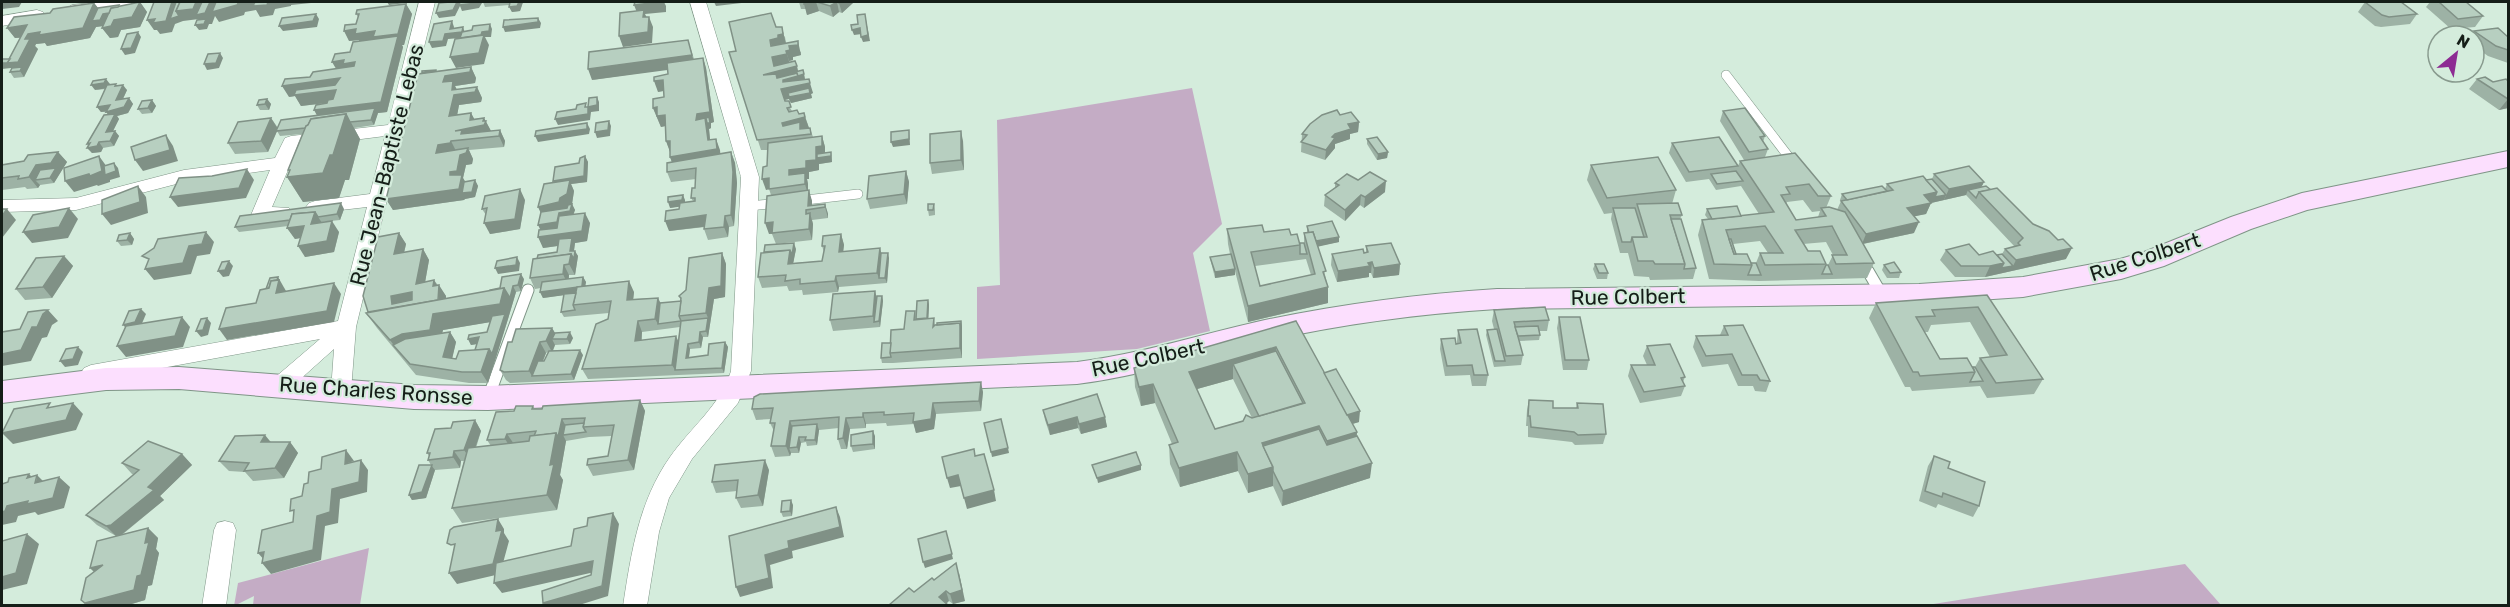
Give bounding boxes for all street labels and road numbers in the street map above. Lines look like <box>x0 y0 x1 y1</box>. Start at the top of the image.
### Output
street label: Rue Jean-Baptiste Lebas <box>344 42 429 288</box>
street label: Rue Colbert <box>2086 227 2203 286</box>
street label: Rue Colbert <box>1570 283 1686 310</box>
street label: Rue Colbert <box>1089 333 1207 382</box>
street label: Rue Charles Ronsse <box>278 371 474 410</box>

